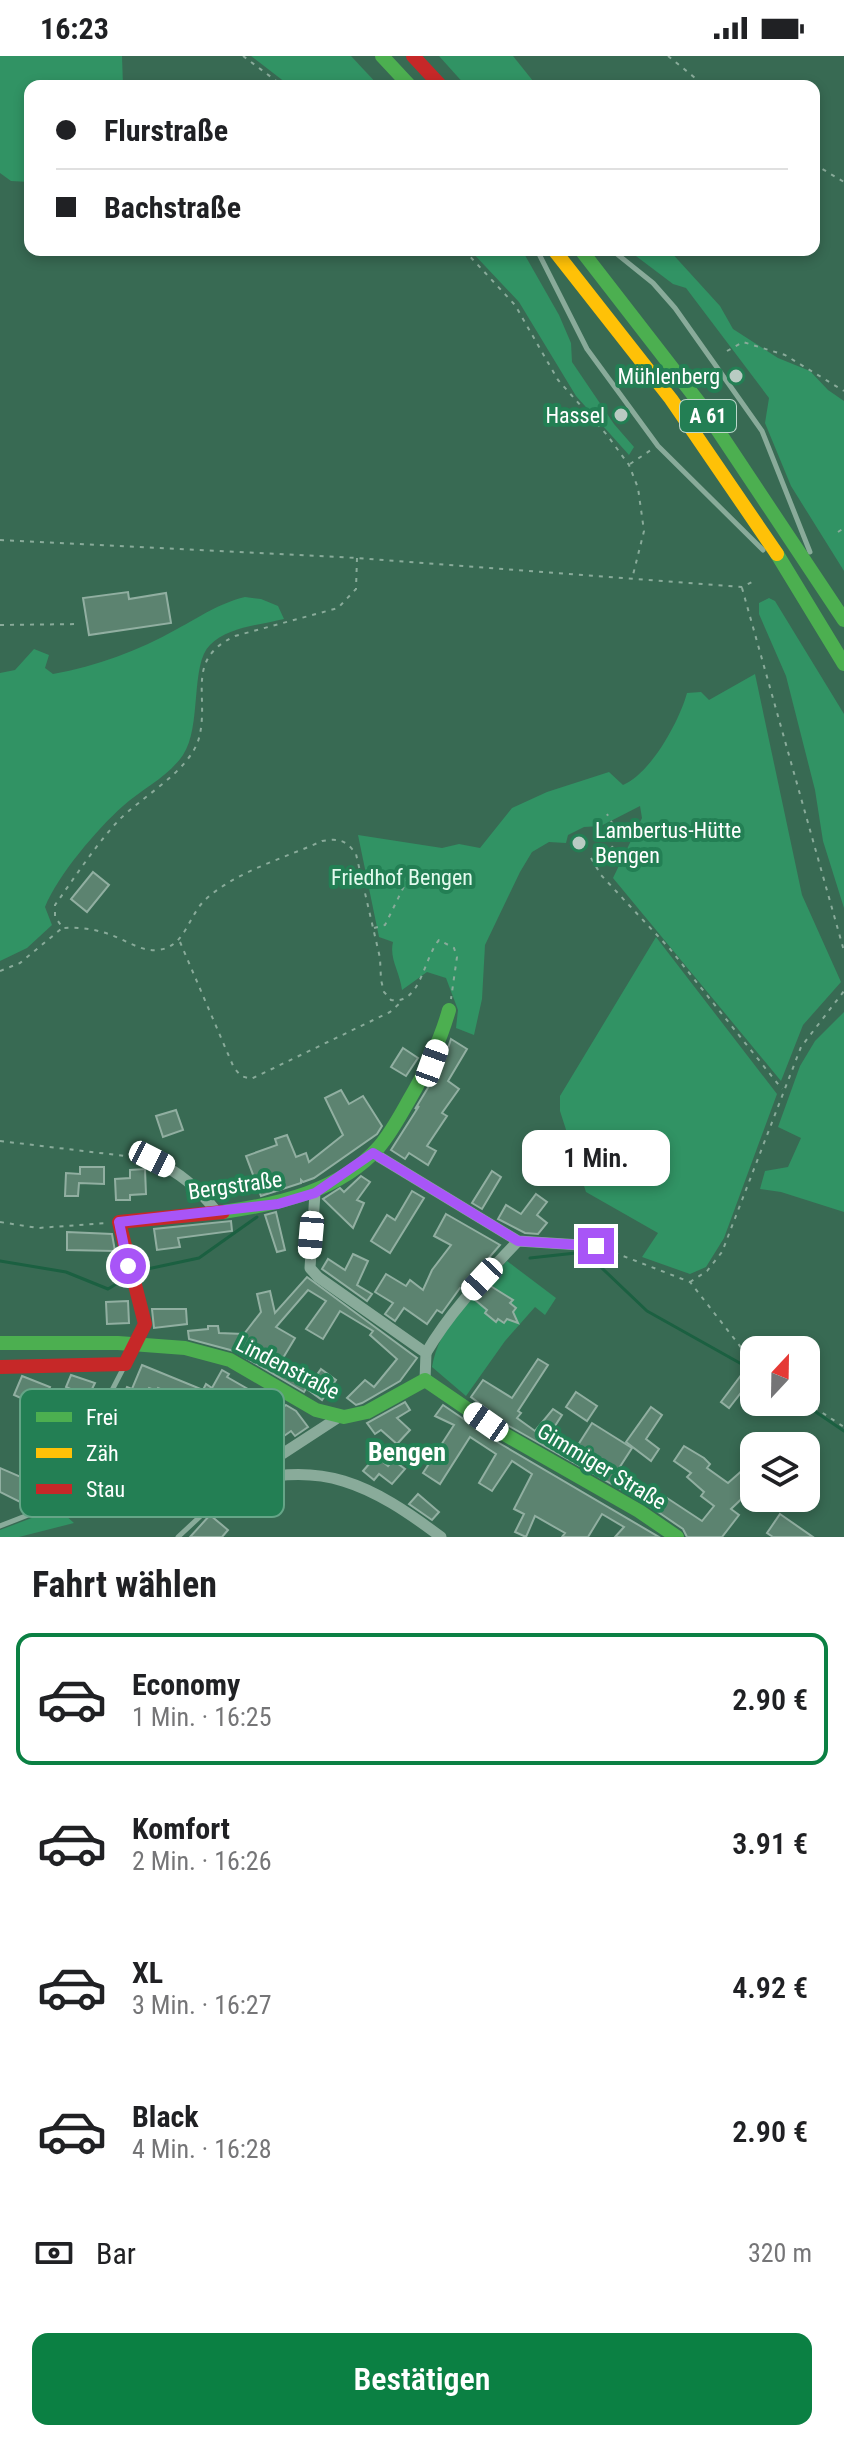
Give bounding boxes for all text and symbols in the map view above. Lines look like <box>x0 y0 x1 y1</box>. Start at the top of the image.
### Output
text: 16:23 <box>40 11 109 46</box>
text: Flurstraße <box>104 113 228 148</box>
text: Bachstraße <box>104 190 241 225</box>
place label: Mühlenberg <box>618 364 720 389</box>
marker: Mühlenberg <box>727 367 745 385</box>
road number: A 61 <box>680 400 736 432</box>
place label: Hassel <box>545 403 605 428</box>
marker: Hassel <box>612 406 630 424</box>
place label: Lambertus-Hütte Bengen <box>595 818 741 868</box>
marker: Lambertus-Hütte Bengen <box>570 834 588 852</box>
park label: Friedhof Bengen <box>331 865 473 890</box>
car <box>413 1036 451 1090</box>
callout: 1 Min. <box>522 1130 670 1186</box>
car <box>125 1137 179 1181</box>
text: 1 Min. <box>563 1143 629 1173</box>
street label: Bergstraße <box>186 1167 284 1204</box>
car <box>297 1210 325 1260</box>
route end <box>578 1228 614 1264</box>
route start <box>110 1248 146 1284</box>
car <box>457 1253 507 1305</box>
street label: Lindenstraße <box>232 1331 344 1404</box>
north arrow <box>740 1336 820 1416</box>
map controls <box>740 1336 820 1512</box>
legend <box>20 1389 284 1517</box>
car <box>459 1398 513 1446</box>
text: Frei <box>86 1405 118 1430</box>
street label: Gimmiger Straße <box>533 1418 671 1515</box>
button: layers <box>740 1432 820 1512</box>
district label: Bengen <box>368 1437 446 1467</box>
text: Zäh <box>86 1441 119 1466</box>
text: Stau <box>86 1477 125 1502</box>
text: Fahrt wählen <box>32 1564 217 1606</box>
icon: car <box>36 1663 108 1735</box>
text: Economy <box>132 1667 240 1702</box>
text: 2.90 € <box>732 1682 808 1717</box>
text: 1 Min. · 16:25 <box>132 1702 272 1732</box>
icon: car <box>36 1807 108 1879</box>
text: Komfort <box>132 1811 230 1846</box>
text: 3.91 € <box>732 1826 808 1861</box>
text: 2 Min. · 16:26 <box>132 1846 272 1876</box>
icon: car <box>36 1951 108 2023</box>
text: XL <box>132 1955 163 1990</box>
text: 4.92 € <box>732 1970 808 2005</box>
text: 3 Min. · 16:27 <box>132 1990 272 2020</box>
icon: car <box>36 2095 108 2167</box>
text: Black <box>132 2099 199 2134</box>
text: 2.90 € <box>732 2114 808 2149</box>
text: 4 Min. · 16:28 <box>132 2134 272 2164</box>
icon: cash <box>32 2231 76 2275</box>
text: Bar <box>96 2236 136 2271</box>
text: 320 m <box>748 2238 812 2268</box>
button: Bestätigen <box>32 2333 812 2425</box>

